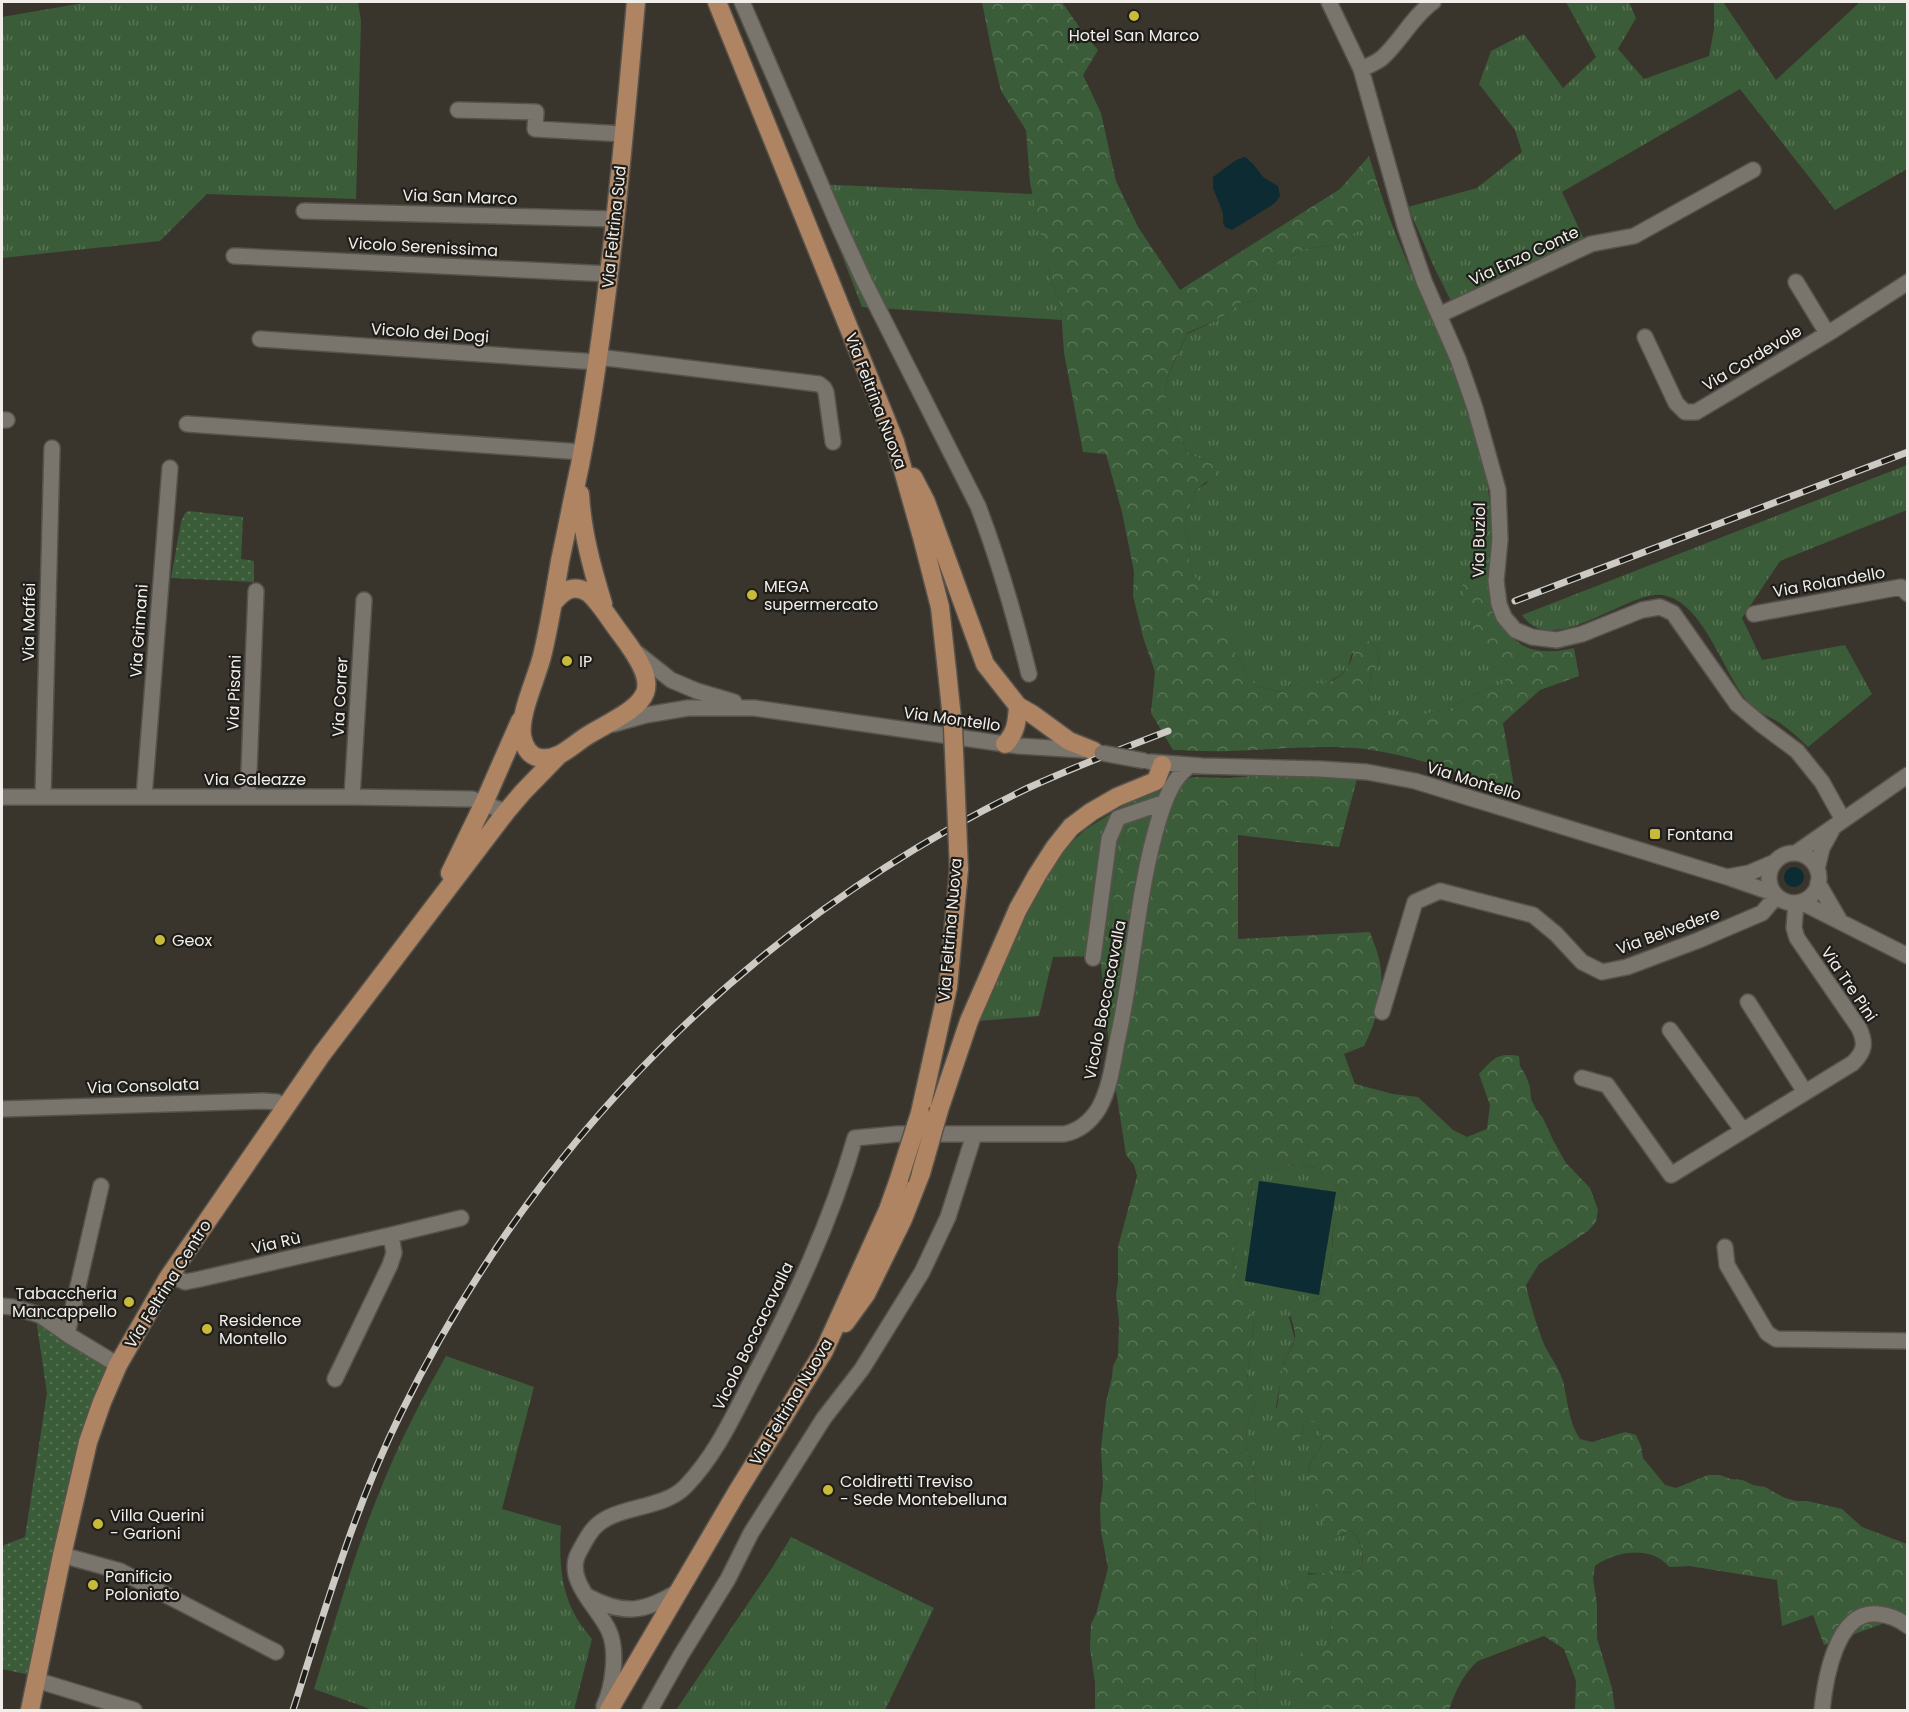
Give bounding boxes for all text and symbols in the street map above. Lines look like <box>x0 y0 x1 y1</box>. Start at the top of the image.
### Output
marker: Hotel San Marco <box>1127 9 1141 23</box>
place label: Hotel San Marco <box>1069 24 1199 47</box>
street label: Via Feltrina Sud <box>596 165 632 289</box>
street label: Via San Marco <box>402 183 518 211</box>
street label: Via Enzo Conte <box>1465 220 1583 291</box>
street label: Vicolo Serenissima <box>347 232 499 262</box>
street label: Vicolo dei Dogi <box>370 317 490 349</box>
street label: Via Cordevole <box>1698 319 1806 397</box>
street label: Via Feltrina Nuova <box>839 330 913 472</box>
street label: Via Buziol <box>1467 502 1491 578</box>
street label: Via Rolandello <box>1771 561 1887 603</box>
place label: MEGA supermercato <box>764 575 878 616</box>
street label: Via Maffei <box>17 582 41 662</box>
street label: Via Grimani <box>124 583 154 679</box>
marker: MEGA supermercato <box>745 588 759 602</box>
place label: IP <box>579 650 592 673</box>
street label: Via Pisani <box>221 654 247 732</box>
marker: IP <box>560 654 574 668</box>
street label: Via Correr <box>326 656 354 738</box>
street label: Via Montello <box>902 701 1002 737</box>
street label: Via Montello <box>1424 756 1524 806</box>
street label: Via Galeazze <box>204 768 306 791</box>
place label: Fontana <box>1667 823 1733 846</box>
marker: Fontana <box>1648 827 1662 841</box>
street label: Via Feltrina Nuova <box>932 857 968 1003</box>
street label: Via Belvedere <box>1613 902 1723 960</box>
street label: Vicolo Boccacavalla <box>1078 918 1132 1082</box>
place label: Geox <box>172 929 213 952</box>
marker: Geox <box>153 933 167 947</box>
street label: Via Tre Pini <box>1815 942 1883 1026</box>
street label: Via Consolata <box>86 1073 200 1099</box>
street label: Via Feltrina Centro <box>119 1215 217 1353</box>
street label: Via Rù <box>249 1226 303 1260</box>
street label: Vicolo Boccacavalla <box>707 1258 799 1414</box>
place label: Tabaccheria Mancappello <box>12 1282 117 1323</box>
marker: Tabaccheria Mancappello <box>122 1295 136 1309</box>
place label: Residence Montello <box>219 1309 302 1350</box>
marker: Residence Montello <box>200 1322 214 1336</box>
street label: Via Feltrina Nuova <box>744 1334 838 1470</box>
place label: Coldiretti Treviso - Sede Montebelluna <box>840 1470 1007 1511</box>
marker: Coldiretti Treviso - Sede Montebelluna <box>821 1483 835 1497</box>
place label: Villa Querini - Garioni <box>110 1504 205 1545</box>
marker: Villa Querini - Garioni <box>91 1517 105 1531</box>
place label: Panificio Poloniato <box>105 1565 180 1606</box>
marker: Panificio Poloniato <box>86 1578 100 1592</box>

